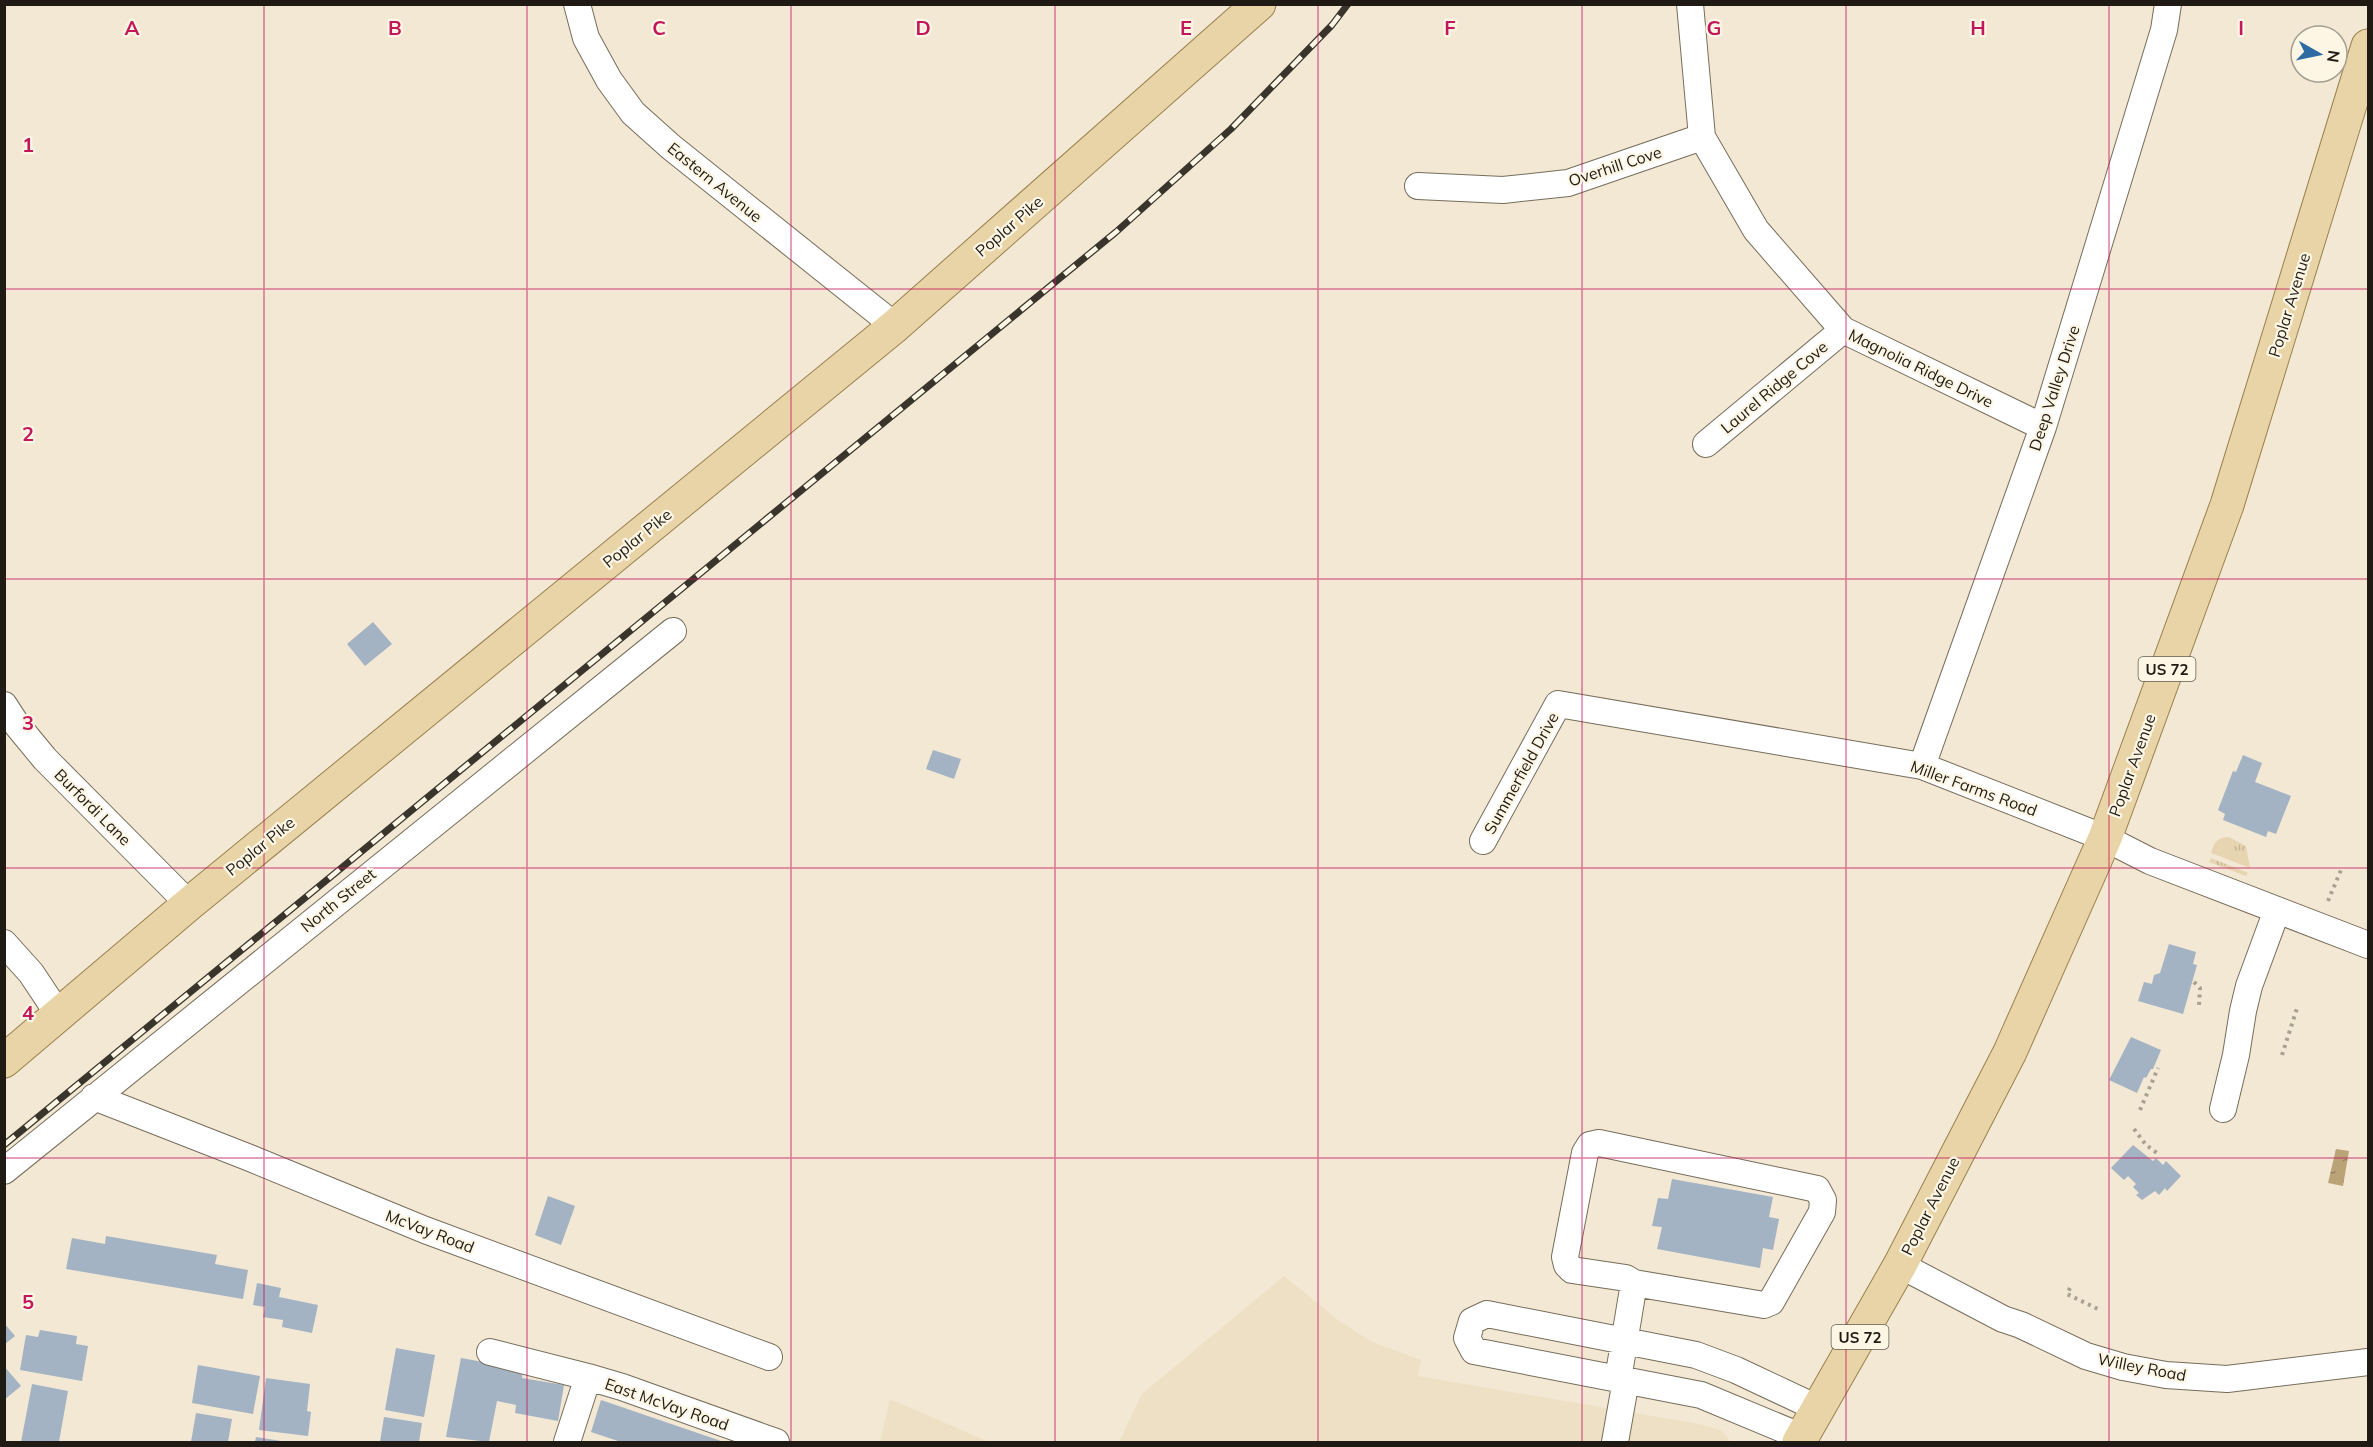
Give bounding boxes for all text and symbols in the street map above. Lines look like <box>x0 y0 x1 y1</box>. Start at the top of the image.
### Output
text: A <box>125 15 140 40</box>
text: B <box>388 15 402 40</box>
text: C <box>652 15 666 40</box>
text: D <box>915 15 931 40</box>
text: E <box>1180 15 1192 40</box>
text: F <box>1444 15 1456 40</box>
text: G <box>1707 15 1721 40</box>
text: H <box>1970 15 1986 40</box>
text: I <box>2238 15 2244 40</box>
north arrow <box>2289 24 2349 84</box>
text: N <box>2323 49 2345 64</box>
text: 1 <box>22 132 34 157</box>
street label: Eastern Avenue <box>664 138 766 226</box>
street label: Overhill Cove <box>1566 142 1664 190</box>
street label: Poplar Pike <box>971 191 1047 261</box>
street label: Poplar Avenue <box>2264 250 2314 360</box>
street label: Deep Valley Drive <box>2024 323 2084 453</box>
street label: Magnolia Ridge Drive <box>1845 324 1997 412</box>
street label: Laurel Ridge Cove <box>1716 336 1832 438</box>
text: 2 <box>22 421 34 446</box>
street label: Poplar Pike <box>598 504 676 572</box>
road number: US 72 <box>2138 657 2196 681</box>
street label: Summerfield Drive <box>1479 709 1563 837</box>
text: 3 <box>22 710 34 735</box>
street label: Poplar Avenue <box>2104 711 2160 819</box>
street label: Miller Farms Road <box>1908 756 2040 820</box>
street label: Burfordi Lane <box>50 764 136 850</box>
street label: Poplar Pike <box>221 812 299 880</box>
street label: North Street <box>296 863 380 936</box>
text: 4 <box>22 1000 34 1025</box>
street label: Poplar Avenue <box>1897 1153 1963 1259</box>
street label: McVay Road <box>383 1205 477 1257</box>
text: 5 <box>22 1289 34 1314</box>
road number: US 72 <box>1832 1325 1888 1349</box>
street label: Willey Road <box>2096 1349 2188 1385</box>
street label: East McVay Road <box>602 1373 732 1435</box>

